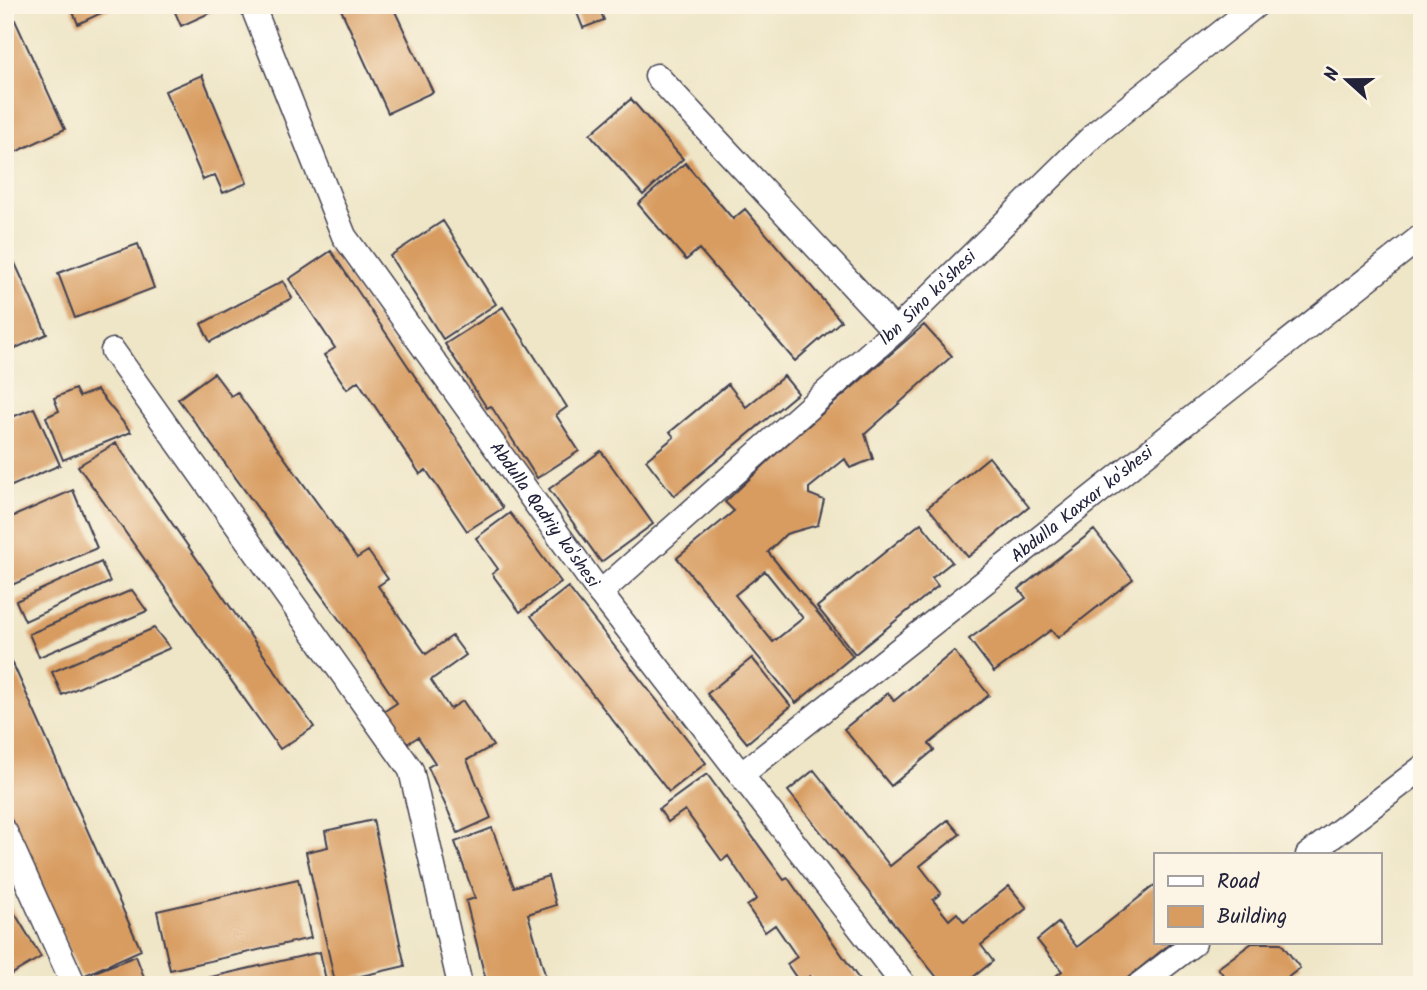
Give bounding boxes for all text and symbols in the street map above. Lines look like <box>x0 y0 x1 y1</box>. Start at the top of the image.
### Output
north arrow <box>1312 46 1382 116</box>
text: N <box>1317 64 1349 86</box>
street label: Ibn Sino ko'shesi <box>872 243 984 353</box>
street label: Abdulla Qadriy ko'shesi <box>482 436 607 595</box>
street label: Abdulla Kaxxar ko'shesi <box>1005 439 1161 570</box>
legend <box>1154 853 1382 944</box>
text: Road <box>1217 866 1260 899</box>
text: Building <box>1217 901 1287 934</box>

